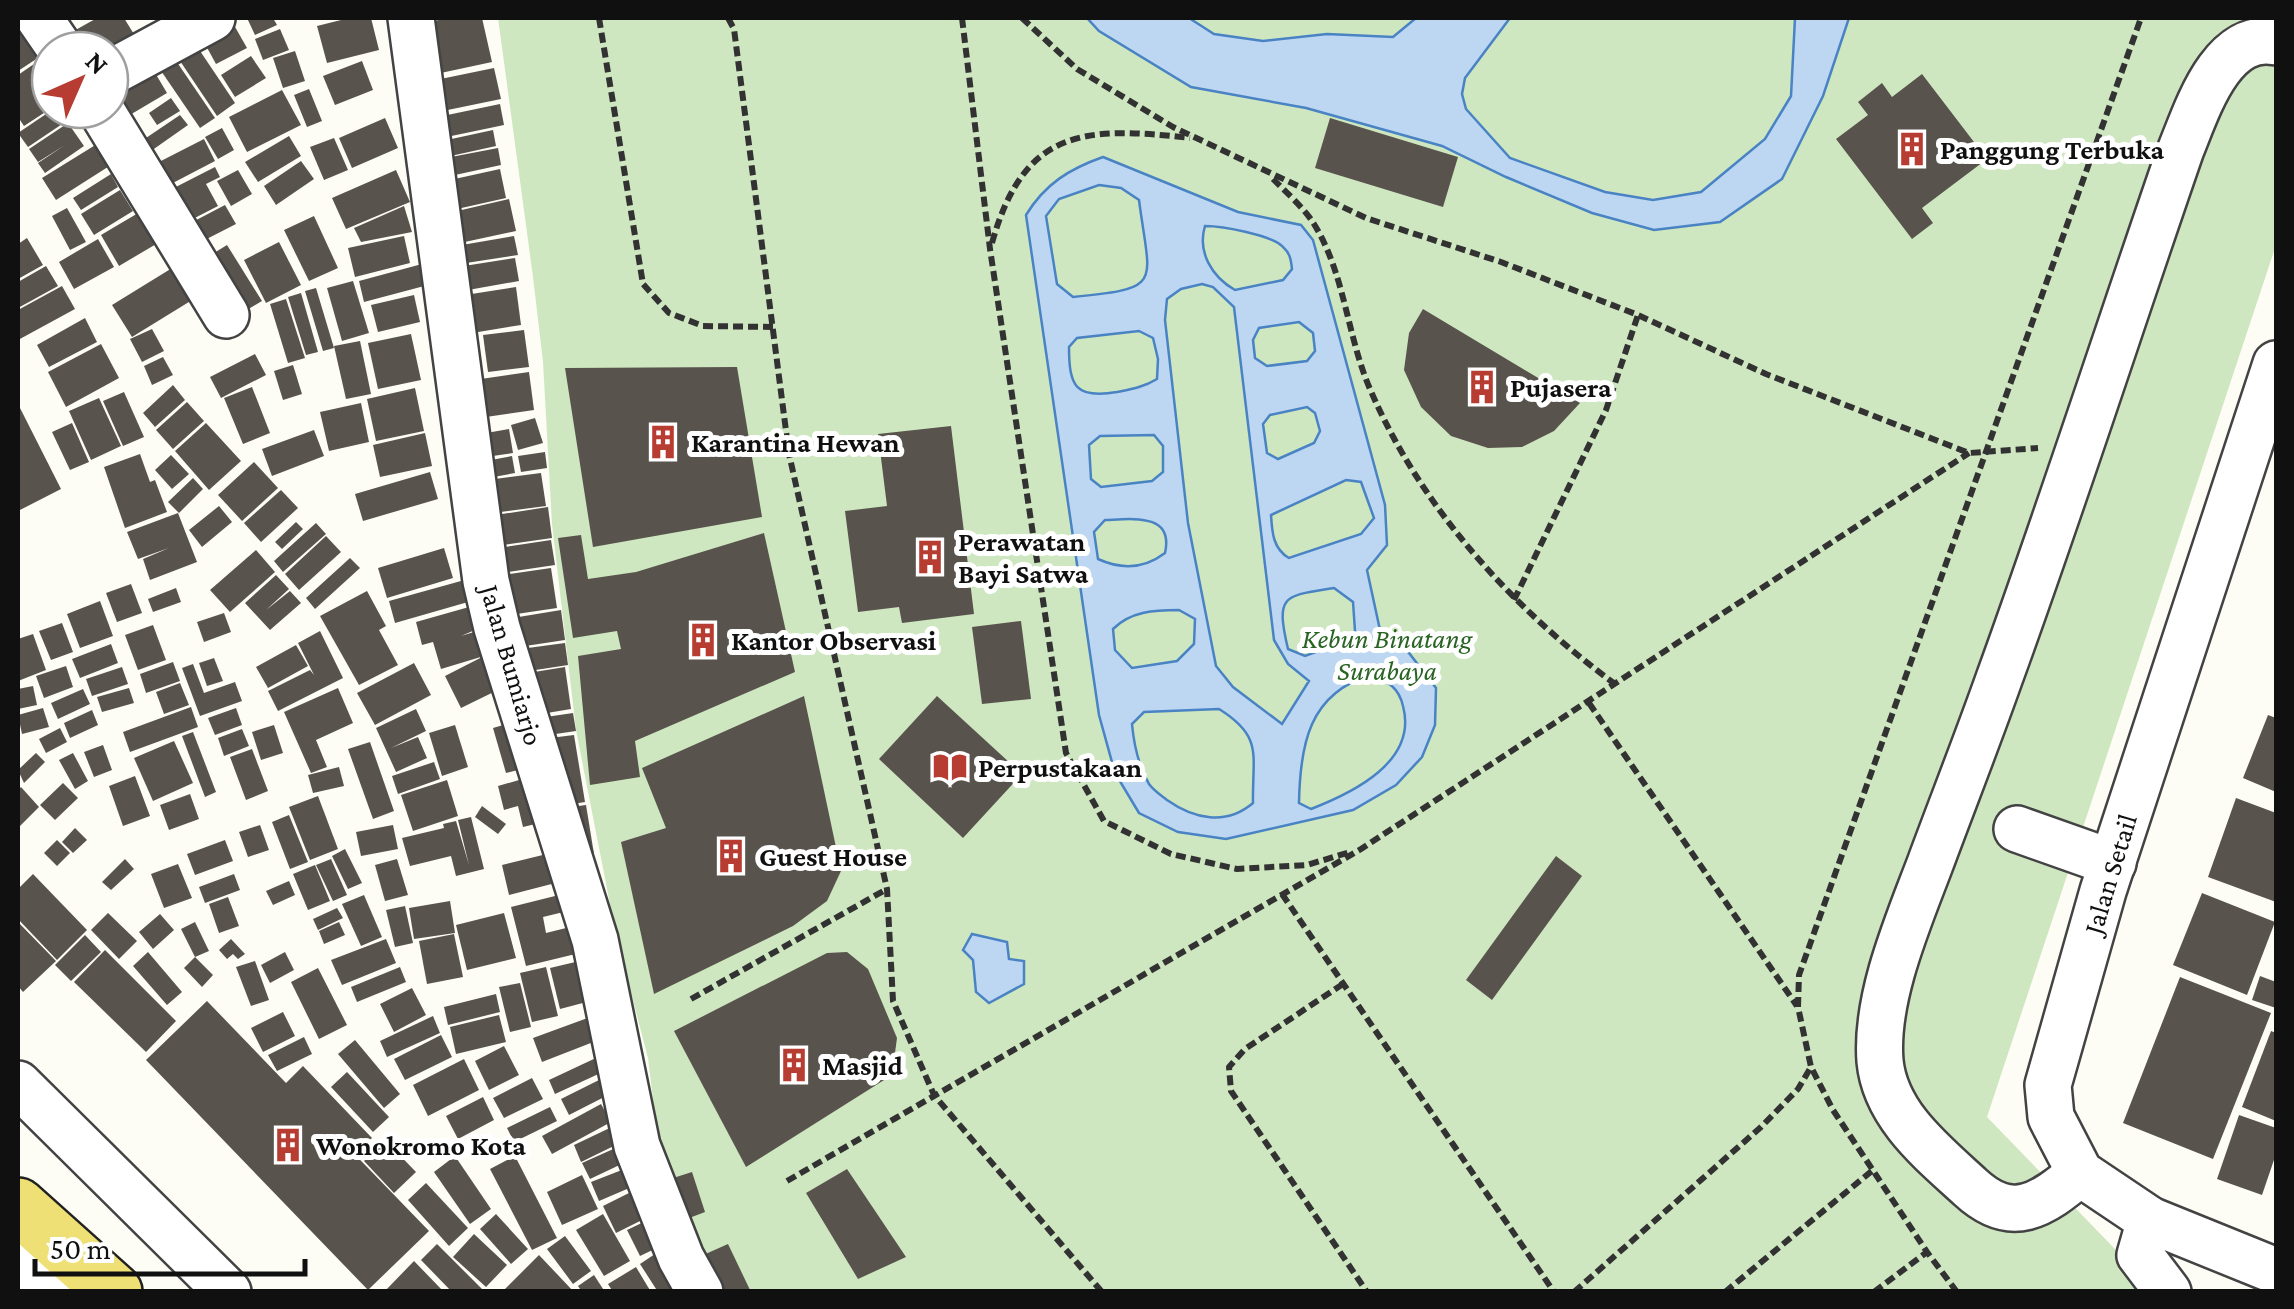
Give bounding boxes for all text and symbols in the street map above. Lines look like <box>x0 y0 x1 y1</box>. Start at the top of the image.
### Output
north arrow <box>30 30 130 130</box>
text: N <box>80 45 115 80</box>
building icon: Panggung Terbuka <box>1893 130 1931 168</box>
place label: Panggung Terbuka <box>1940 134 2165 165</box>
building icon: Pujasera <box>1463 368 1501 406</box>
place label: Pujasera <box>1510 372 1612 403</box>
building icon: Karantina Hewan <box>644 423 682 461</box>
place label: Karantina Hewan <box>691 427 900 458</box>
place label: Perawatan Bayi Satwa <box>958 526 1089 589</box>
building icon: Perawatan Bayi Satwa <box>911 538 949 576</box>
street label: Jalan Bumiarjo <box>473 578 550 749</box>
building icon: Kantor Observasi <box>684 621 722 659</box>
park label: Kebun Binatang Surabaya <box>1302 623 1474 686</box>
place label: Kantor Observasi <box>731 625 936 656</box>
library icon: Perpustakaan <box>931 748 969 786</box>
place label: Perpustakaan <box>978 752 1142 783</box>
street label: Jalan Setail <box>2076 810 2143 941</box>
building icon: Guest House <box>712 837 750 875</box>
place label: Guest House <box>759 841 907 872</box>
building icon: Masjid <box>775 1046 813 1084</box>
place label: Masjid <box>822 1050 903 1081</box>
building icon: Wonokromo Kota <box>269 1126 307 1164</box>
place label: Wonokromo Kota <box>315 1130 526 1161</box>
scale bar <box>35 1214 305 1276</box>
text: 50 m <box>50 1232 111 1265</box>

